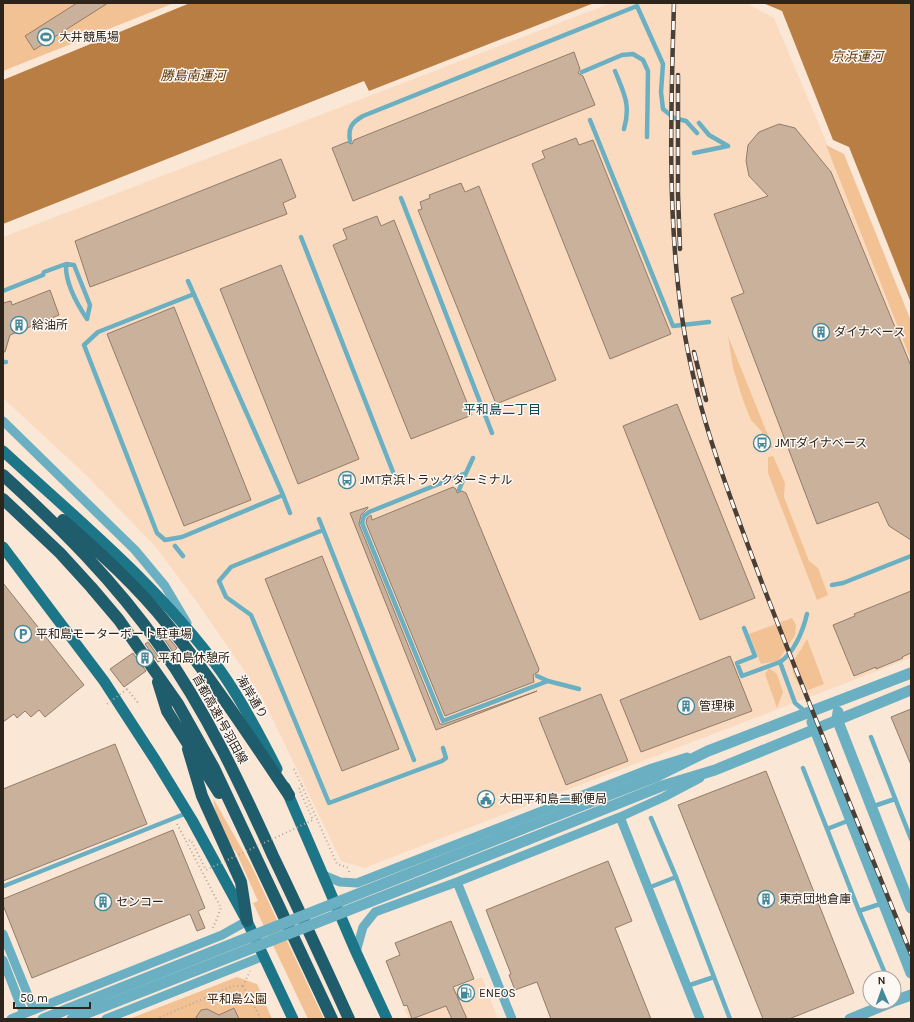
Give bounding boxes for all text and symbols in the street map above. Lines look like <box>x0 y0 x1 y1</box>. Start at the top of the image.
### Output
sports icon: 大井競馬場 <box>36 27 56 47</box>
place label: 大井競馬場 <box>59 30 119 44</box>
water label: 京浜運河 <box>831 49 886 64</box>
water label: 勝島南運河 <box>160 68 228 83</box>
building icon: 給油所 <box>9 315 29 335</box>
place label: 給油所 <box>32 318 68 332</box>
building icon: ダイナベース <box>811 322 831 342</box>
place label: ダイナベース <box>834 325 905 339</box>
district label: 平和島二丁目 <box>463 402 541 417</box>
bus stop icon: JMTダイナベース <box>752 433 772 453</box>
place label: JMTダイナベース <box>775 436 867 450</box>
bus stop icon: JMT京浜トラックターミナル <box>337 470 357 490</box>
place label: JMT京浜トラックターミナル <box>360 473 513 487</box>
parking icon: 平和島モーターボート駐車場 <box>13 624 33 644</box>
place label: 平和島モーターボート駐車場 <box>36 627 192 641</box>
building icon: 平和島休憩所 <box>135 648 155 668</box>
place label: 平和島休憩所 <box>158 651 230 665</box>
street label: 首都高速1号羽田線 <box>190 672 250 766</box>
street label: 海岸通り <box>234 673 270 721</box>
building icon: 管理棟 <box>676 696 696 716</box>
place label: 管理棟 <box>699 699 735 713</box>
public building icon: 大田平和島二郵便局 <box>476 789 496 809</box>
place label: 大田平和島二郵便局 <box>499 792 607 806</box>
building icon: 東京団地倉庫 <box>756 889 776 909</box>
building icon: センコー <box>93 892 113 912</box>
place label: 東京団地倉庫 <box>779 892 851 906</box>
place label: センコー <box>116 895 164 909</box>
north arrow <box>862 970 902 1010</box>
text: N <box>877 974 886 987</box>
fuel station icon: ENEOS <box>456 983 476 1003</box>
scale bar <box>14 984 90 1010</box>
place label: ENEOS <box>479 986 516 1000</box>
text: 50 m <box>20 991 48 1005</box>
park label: 平和島公園 <box>207 992 267 1006</box>

